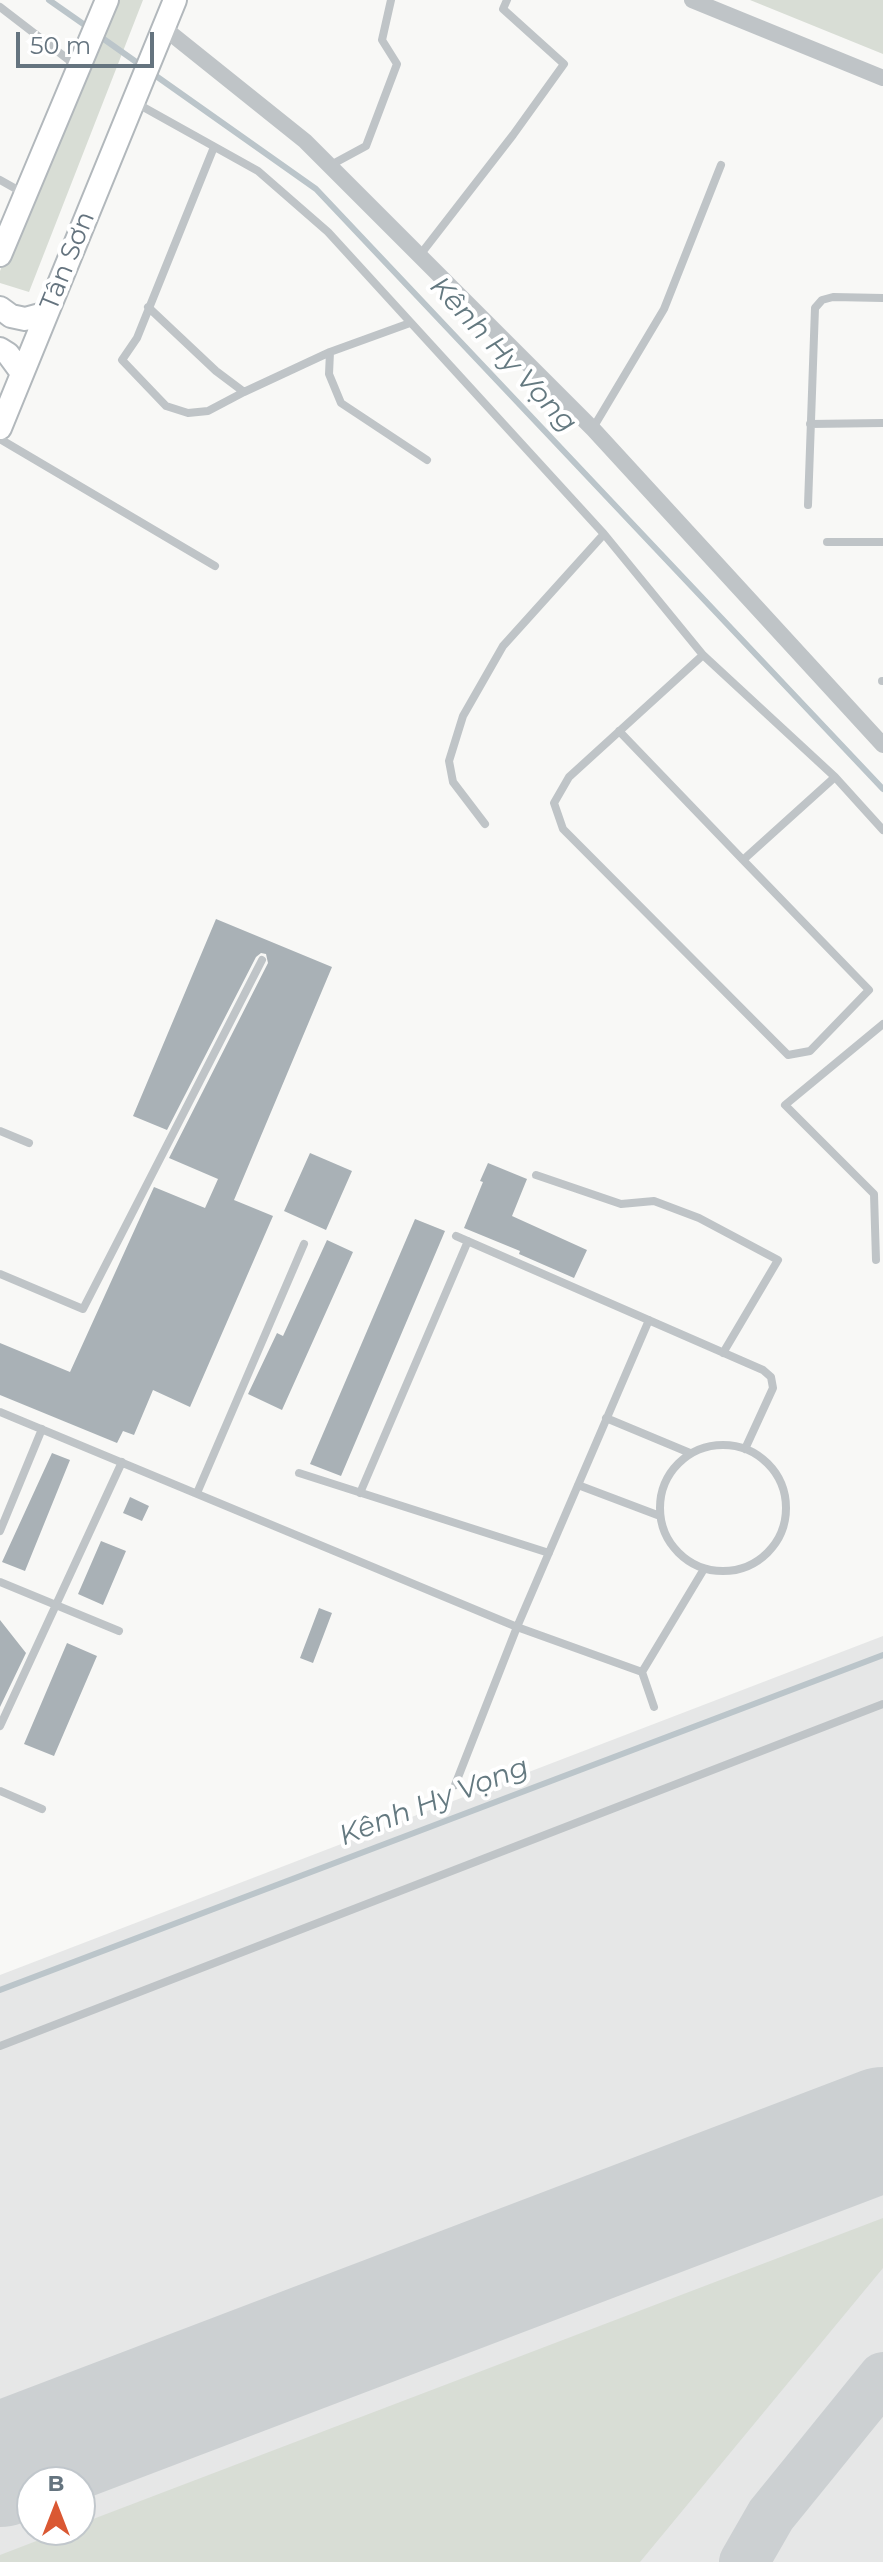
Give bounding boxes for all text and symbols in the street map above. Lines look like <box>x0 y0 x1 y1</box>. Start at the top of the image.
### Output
scale bar <box>20 16 158 66</box>
text: 50 m <box>30 31 91 60</box>
street label: Tân Sơn <box>34 207 102 315</box>
water label: Kênh Hy Vọng <box>422 270 584 440</box>
water label: Kênh Hy Vọng <box>334 1750 534 1854</box>
north arrow <box>16 2466 96 2546</box>
text: B <box>48 2470 64 2497</box>

